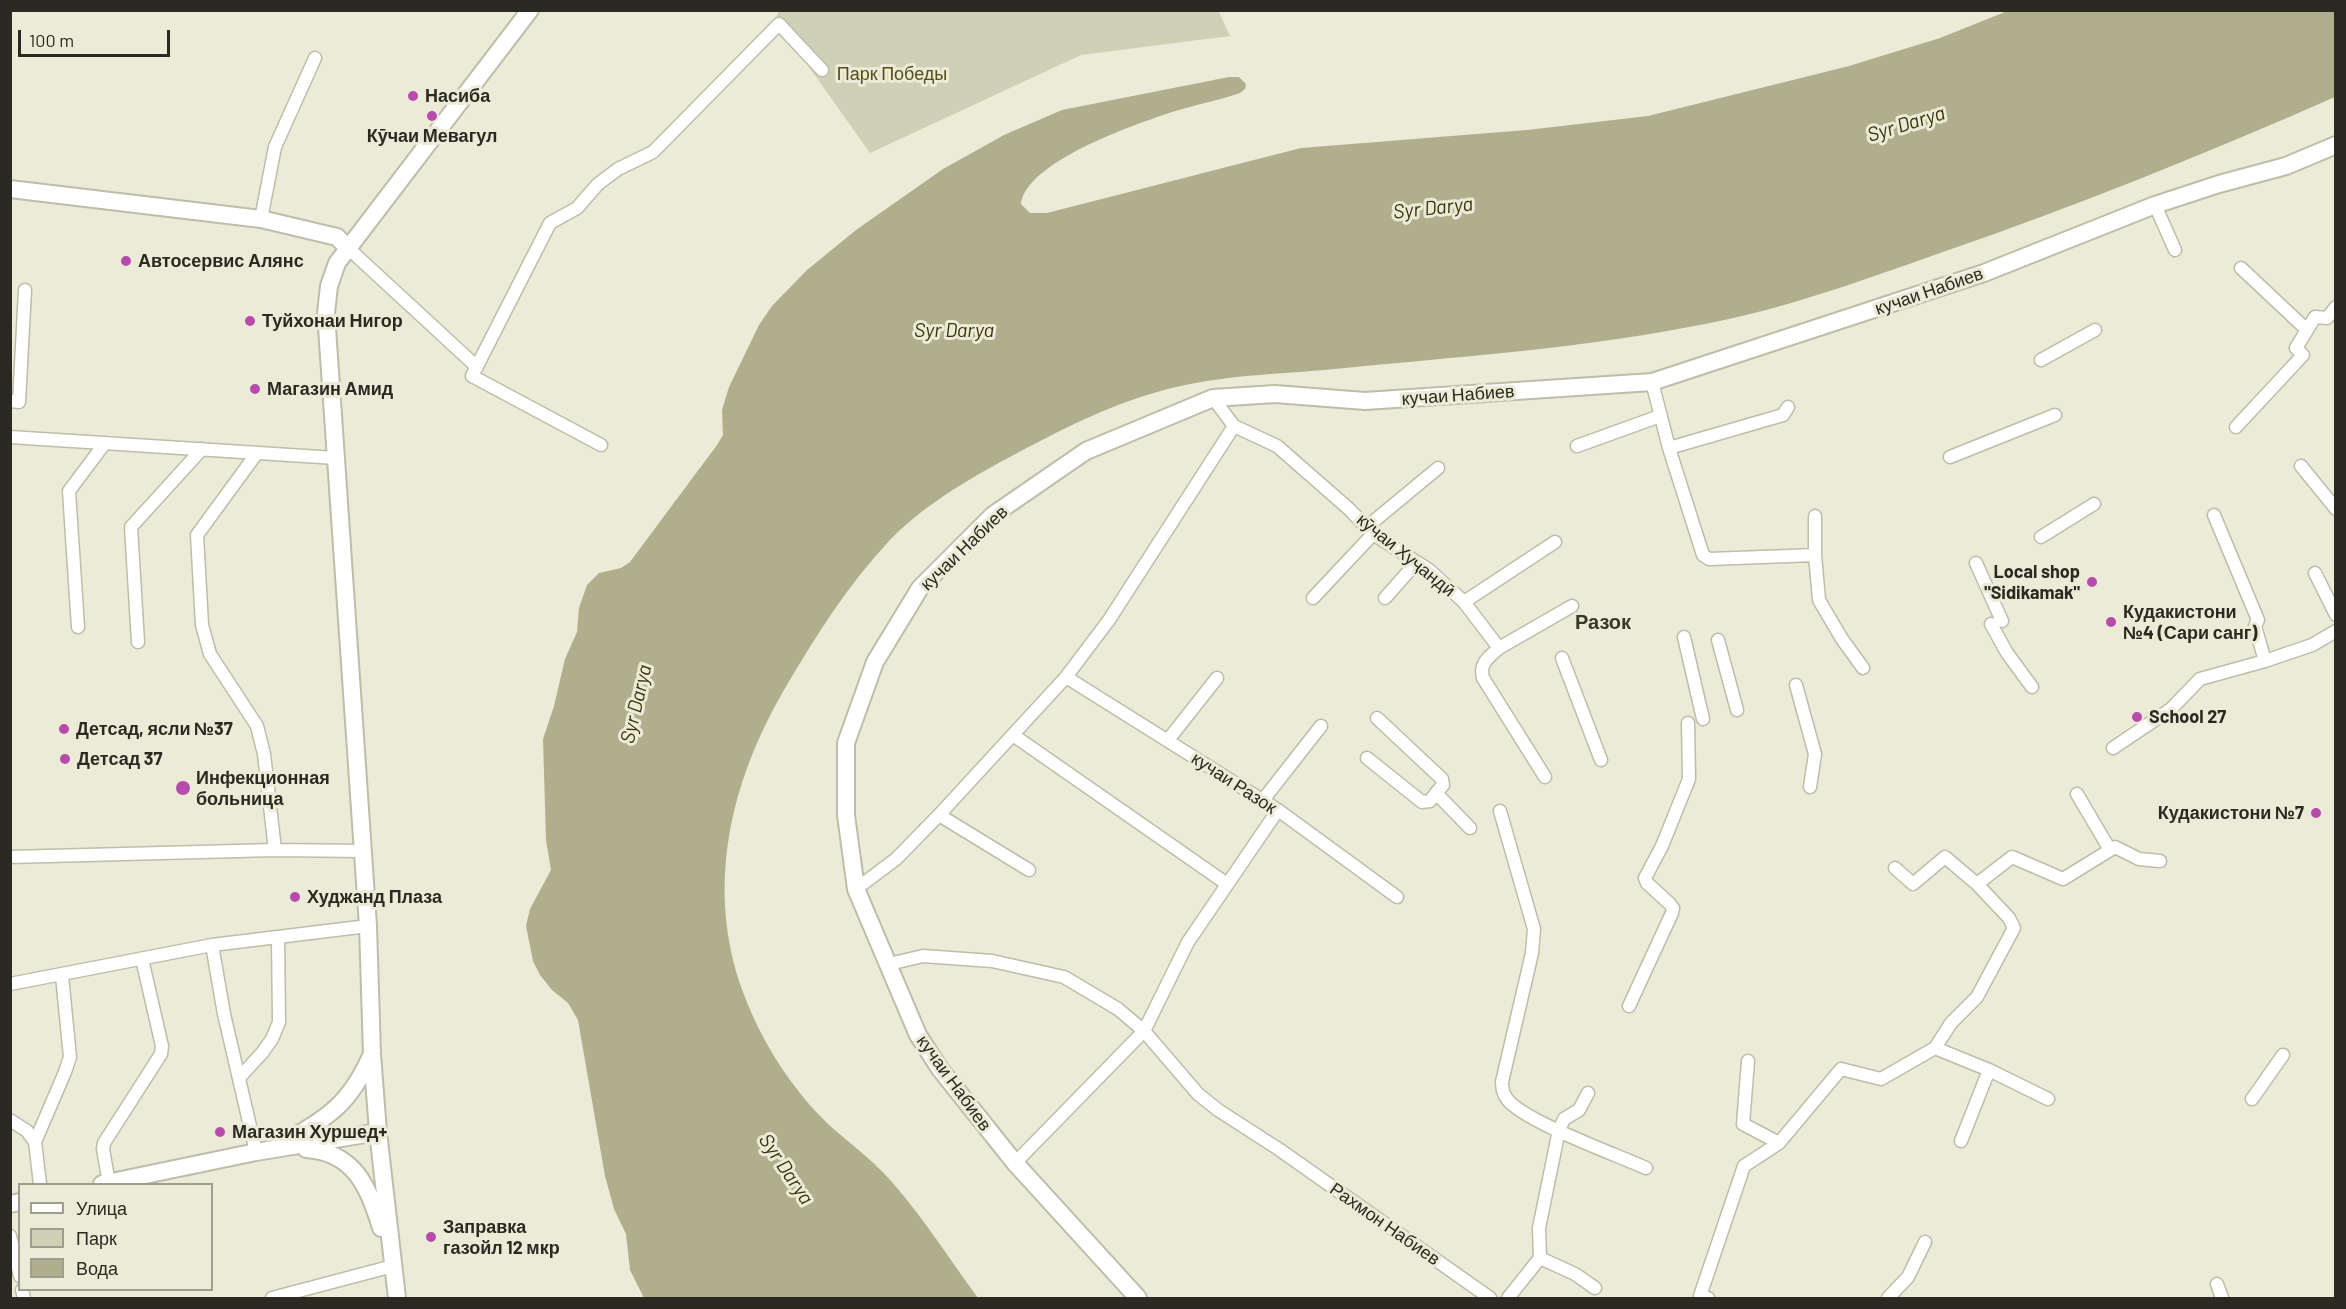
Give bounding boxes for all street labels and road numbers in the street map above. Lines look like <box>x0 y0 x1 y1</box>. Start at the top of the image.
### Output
street label: кучаи Набиев <box>1872 262 1986 320</box>
street label: кучаи Набиев <box>1401 380 1515 410</box>
street label: кучаи Набиев <box>916 501 1012 595</box>
street label: кӯчаи Хуҷандӣ <box>1352 509 1460 601</box>
street label: кучаи Разок <box>1187 747 1281 819</box>
street label: кучаи Набиев <box>912 1031 996 1135</box>
street label: Рахмон Набиев <box>1326 1178 1444 1270</box>

